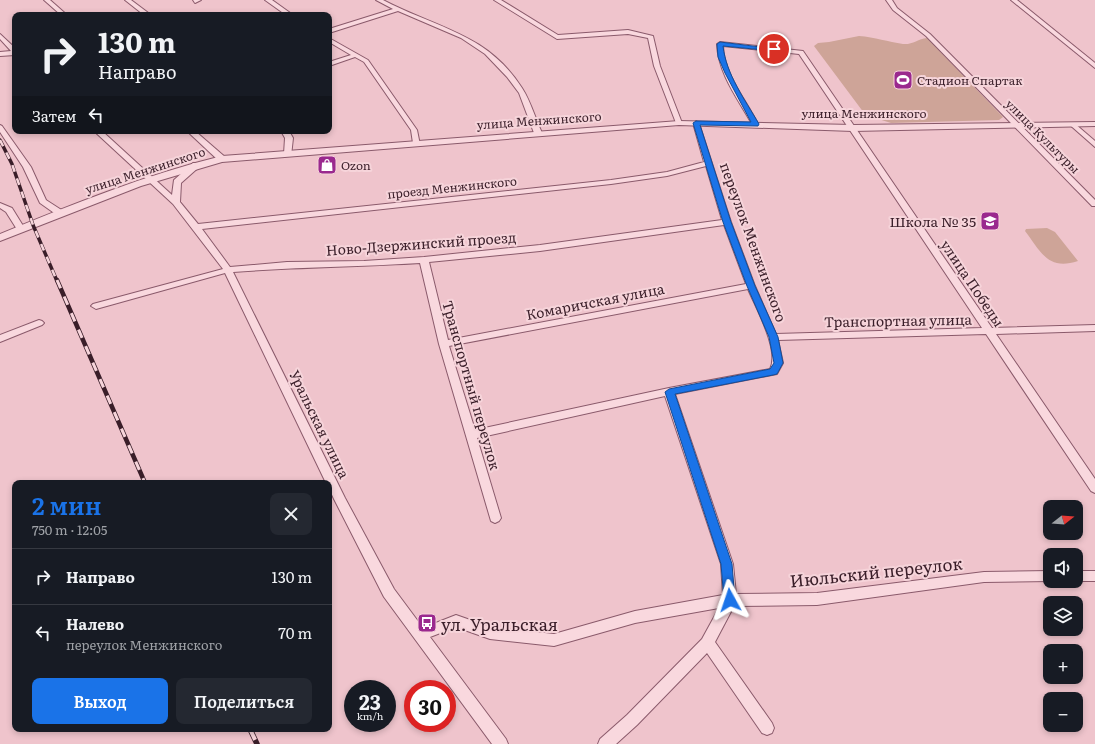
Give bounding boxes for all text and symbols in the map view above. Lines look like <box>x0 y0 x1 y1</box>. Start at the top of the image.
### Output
text: 130 m <box>98 20 176 62</box>
icon: right <box>32 28 84 80</box>
pin <box>757 32 791 66</box>
icon: arrive <box>763 38 785 60</box>
text: Направо <box>98 58 176 85</box>
sports icon: Стадион Спартак <box>892 69 914 91</box>
place label: Стадион Спартак <box>917 71 1022 89</box>
street label: улица Культуры <box>1002 95 1084 177</box>
text: Затем <box>32 104 77 127</box>
icon: left <box>85 104 107 126</box>
street label: улица Менжинского <box>801 104 927 122</box>
street label: улица Менжинского <box>476 107 602 133</box>
street label: улица Менжинского <box>83 142 207 198</box>
shop icon: Ozon <box>316 154 338 176</box>
place label: Ozon <box>341 156 371 174</box>
street label: переулок Менжинского <box>716 159 792 325</box>
street label: проезд Менжинского <box>386 171 518 203</box>
school or university icon: Школа № 35 <box>979 210 1001 232</box>
place label: Школа № 35 <box>889 211 976 231</box>
street label: Ново-Дзержинский проезд <box>325 226 517 260</box>
street label: улица Победы <box>936 236 1010 330</box>
street label: Комаричская улица <box>524 278 666 324</box>
street label: Транспортный переулок <box>438 298 506 473</box>
street label: Транспортная улица <box>824 309 973 331</box>
street label: Уральская улица <box>285 366 355 482</box>
text: 2 мин <box>32 487 101 522</box>
button: close <box>270 493 312 535</box>
north arrow <box>1043 500 1083 540</box>
map controls <box>1043 500 1083 732</box>
text: 750 m · 12:05 <box>32 520 107 539</box>
button: sound <box>1043 548 1083 588</box>
street label: Июльский переулок <box>788 550 964 592</box>
text: Направо <box>66 565 135 588</box>
text: 130 m <box>272 565 312 588</box>
icon: right <box>32 566 54 588</box>
position arrow <box>709 579 751 621</box>
button: layers <box>1043 596 1083 636</box>
place label: ул. Уральская <box>441 611 558 636</box>
text: Налево <box>66 612 124 635</box>
bus stop icon: ул. Уральская <box>416 612 438 634</box>
text: 70 m <box>278 621 312 644</box>
icon: left <box>32 622 54 644</box>
text: переулок Менжинского <box>66 635 222 654</box>
button: + <box>1043 644 1083 684</box>
button: Выход <box>32 678 168 724</box>
button: Поделиться <box>176 678 312 724</box>
speed limit sign: 30 <box>404 680 456 732</box>
text: 23 <box>359 686 381 716</box>
button: − <box>1043 692 1083 732</box>
text: km/h <box>357 708 383 723</box>

